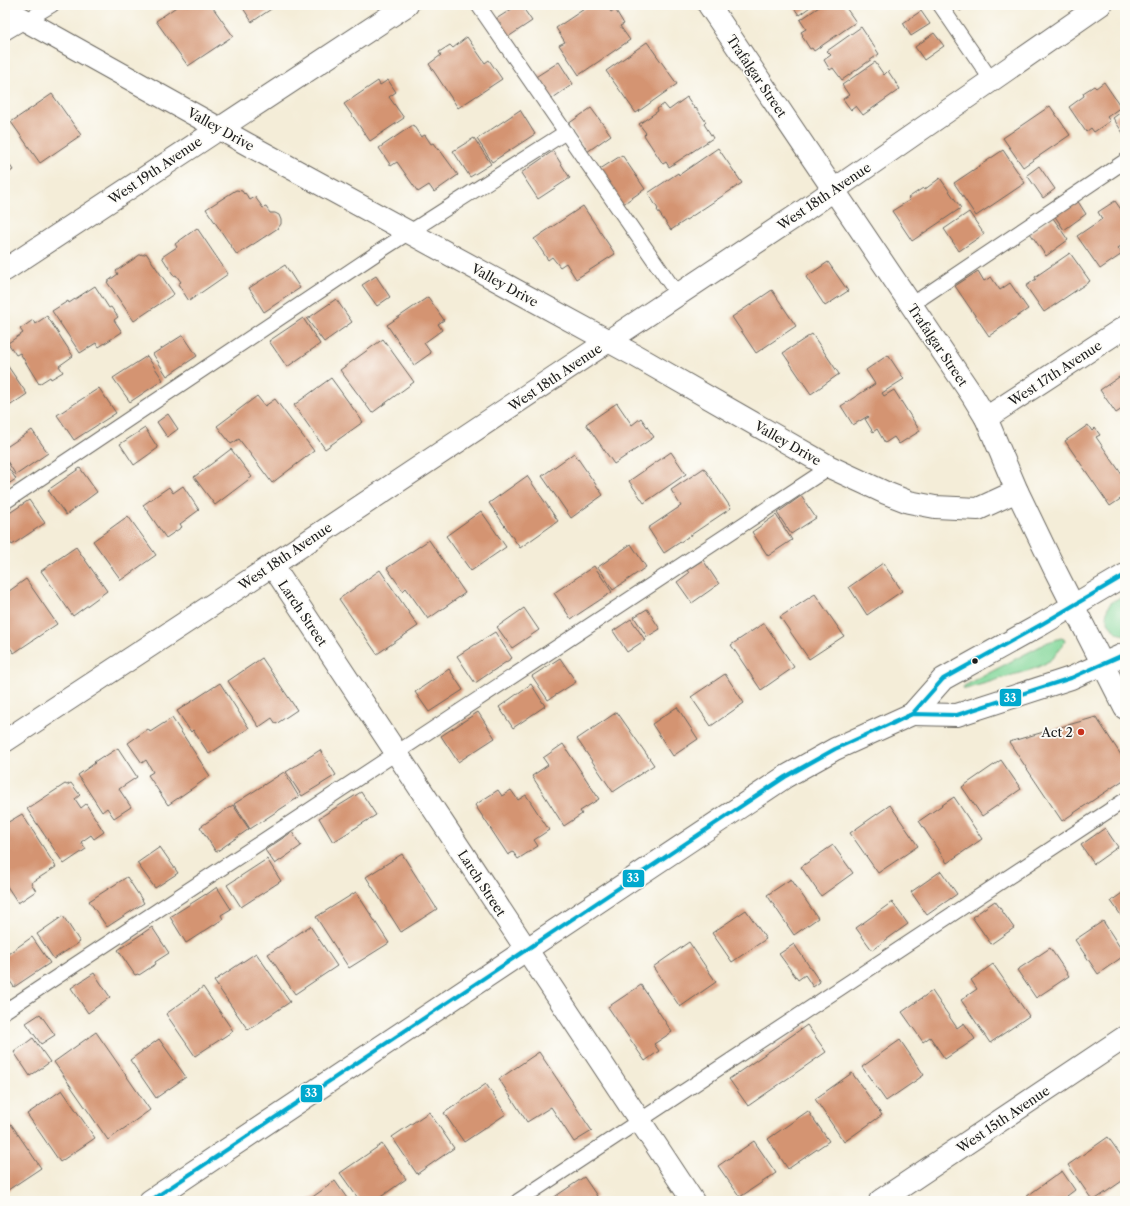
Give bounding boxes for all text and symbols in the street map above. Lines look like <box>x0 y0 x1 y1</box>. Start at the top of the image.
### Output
street label: Trafalgar Street <box>724 32 791 121</box>
street label: Valley Drive <box>184 104 257 154</box>
street label: West 19th Avenue <box>105 133 205 208</box>
street label: West 18th Avenue <box>773 159 874 234</box>
street label: Valley Drive <box>468 260 541 310</box>
street label: Trafalgar Street <box>905 301 972 390</box>
street label: West 17th Avenue <box>1005 337 1105 410</box>
street label: West 18th Avenue <box>504 340 605 415</box>
street label: Valley Drive <box>751 417 824 468</box>
street label: West 18th Avenue <box>234 519 335 594</box>
street label: Larch Street <box>275 577 331 649</box>
unlabelled marker <box>970 656 980 666</box>
line badge: 33 <box>999 688 1022 707</box>
text: 33 <box>1004 691 1016 705</box>
place label: Act 2 <box>1040 724 1073 740</box>
marker: Act 2 <box>1076 727 1086 737</box>
street label: Larch Street <box>455 847 510 920</box>
line badge: 33 <box>622 869 645 888</box>
text: 33 <box>627 871 639 885</box>
street label: West 15th Avenue <box>953 1082 1052 1157</box>
line badge: 33 <box>300 1084 323 1103</box>
text: 33 <box>305 1086 317 1100</box>

